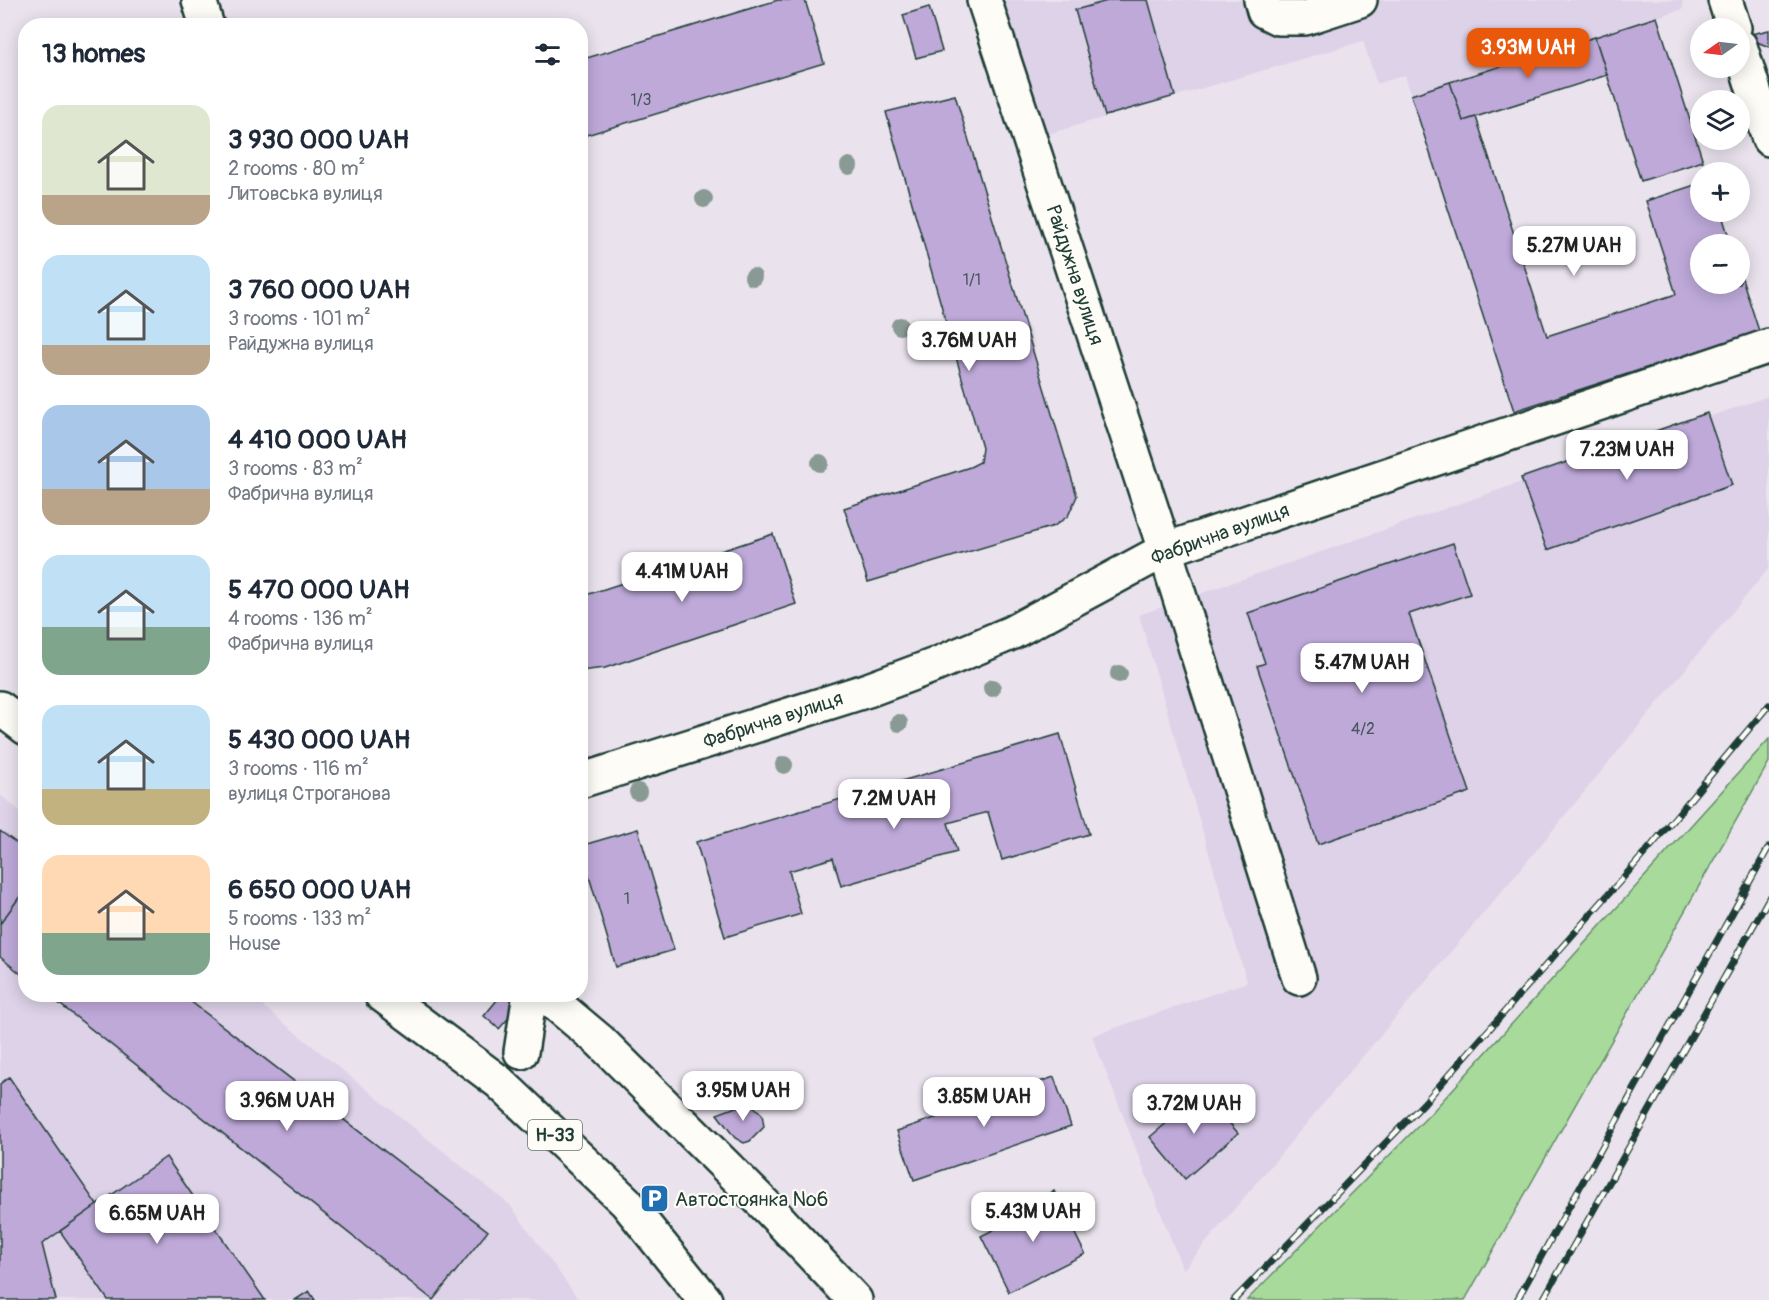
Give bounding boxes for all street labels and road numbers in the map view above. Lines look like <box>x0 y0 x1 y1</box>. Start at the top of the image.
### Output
street label: Райдужна вулиця <box>1041 202 1109 348</box>
street label: Фабрична вулиця <box>1147 497 1293 571</box>
street label: Фабрична вулиця <box>700 686 846 754</box>
road number: Н-33 <box>528 1120 582 1150</box>

